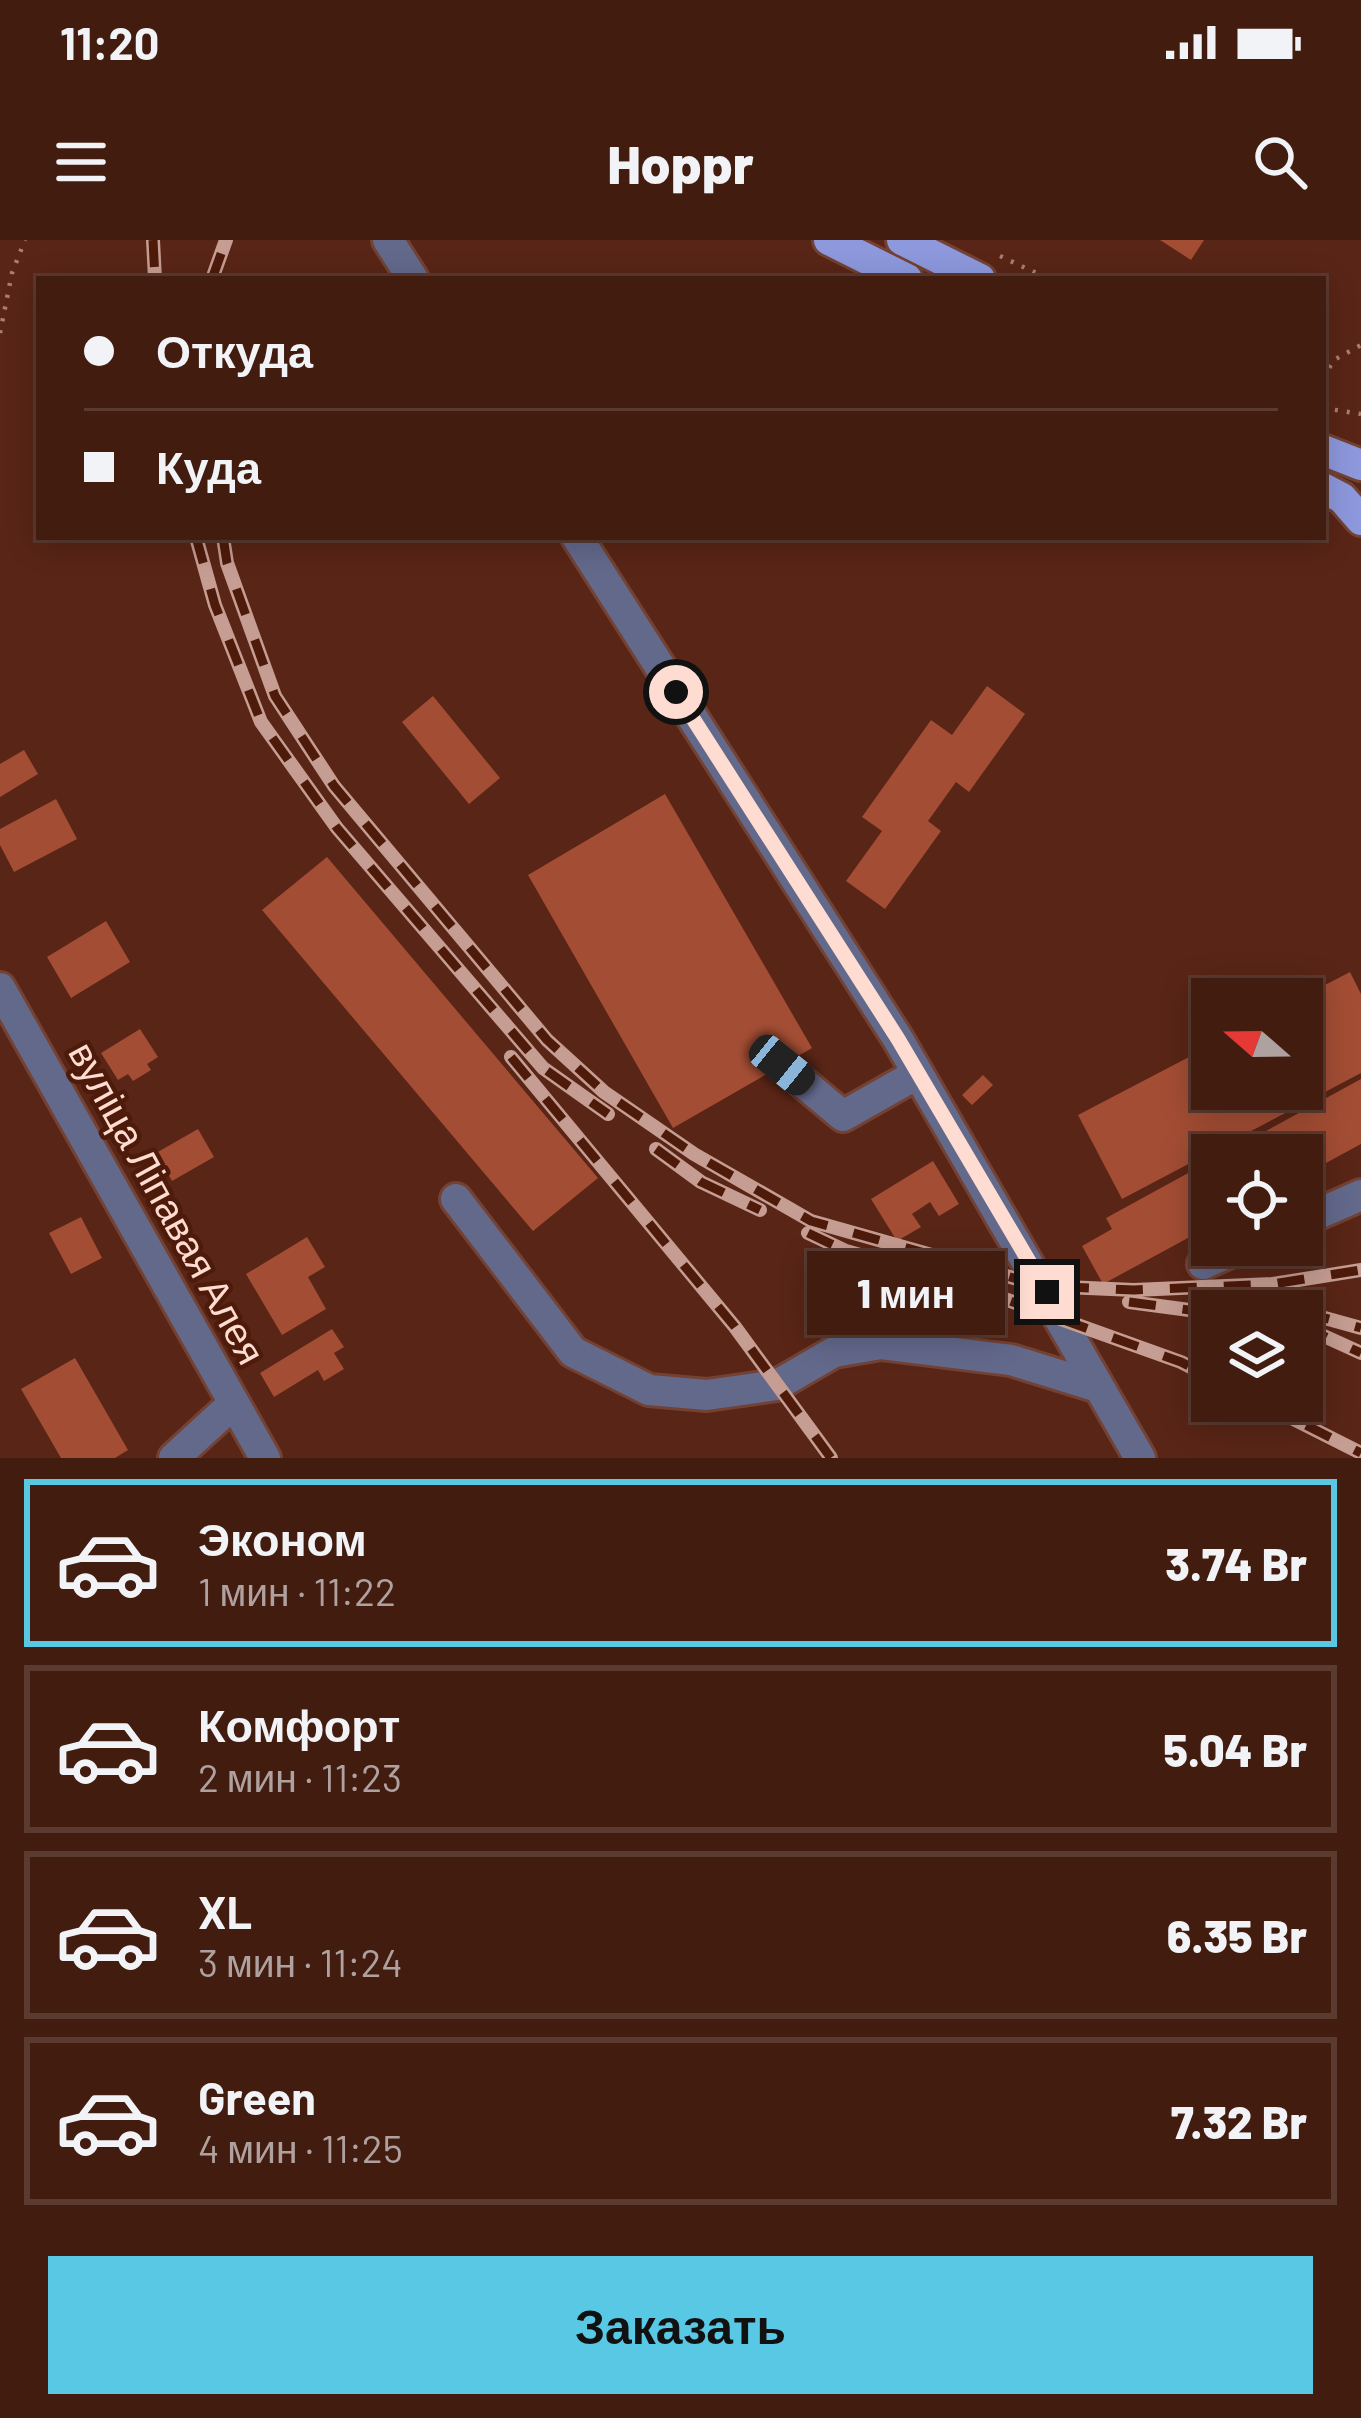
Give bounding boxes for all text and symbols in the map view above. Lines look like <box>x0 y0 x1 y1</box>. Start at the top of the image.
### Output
text: 11:20 <box>60 15 159 69</box>
icon: menu <box>48 129 114 195</box>
icon: search <box>1247 129 1313 195</box>
text: Hoppr <box>607 130 754 195</box>
text: Откуда <box>156 323 313 377</box>
text: Куда <box>156 439 261 493</box>
route start <box>649 665 703 719</box>
north arrow <box>1191 978 1323 1110</box>
map controls <box>1191 978 1323 1422</box>
car <box>743 1028 821 1102</box>
street label: вуліца Ліпавая Алея <box>60 1033 276 1372</box>
button: locate <box>1191 1134 1323 1266</box>
callout: 1 мин <box>807 1250 1005 1334</box>
route end <box>1020 1265 1074 1319</box>
text: 1 мин <box>857 1269 955 1316</box>
button: layers <box>1191 1290 1323 1422</box>
icon: car <box>54 1509 162 1617</box>
text: Эконом <box>198 1511 367 1565</box>
text: 3.74 Br <box>1165 1536 1307 1590</box>
text: 1 мин · 11:22 <box>198 1567 396 1614</box>
icon: car <box>54 1695 162 1803</box>
text: Комфорт <box>198 1697 400 1751</box>
text: 5.04 Br <box>1163 1722 1307 1776</box>
text: 2 мин · 11:23 <box>198 1753 402 1800</box>
icon: car <box>54 1881 162 1989</box>
text: XL <box>198 1884 252 1938</box>
text: 6.35 Br <box>1167 1908 1307 1962</box>
text: 3 мин · 11:24 <box>198 1938 403 1985</box>
icon: car <box>54 2067 162 2175</box>
text: Green <box>198 2070 316 2124</box>
text: 7.32 Br <box>1171 2094 1307 2148</box>
text: 4 мин · 11:25 <box>198 2124 403 2171</box>
button: Заказать <box>48 2256 1313 2394</box>

